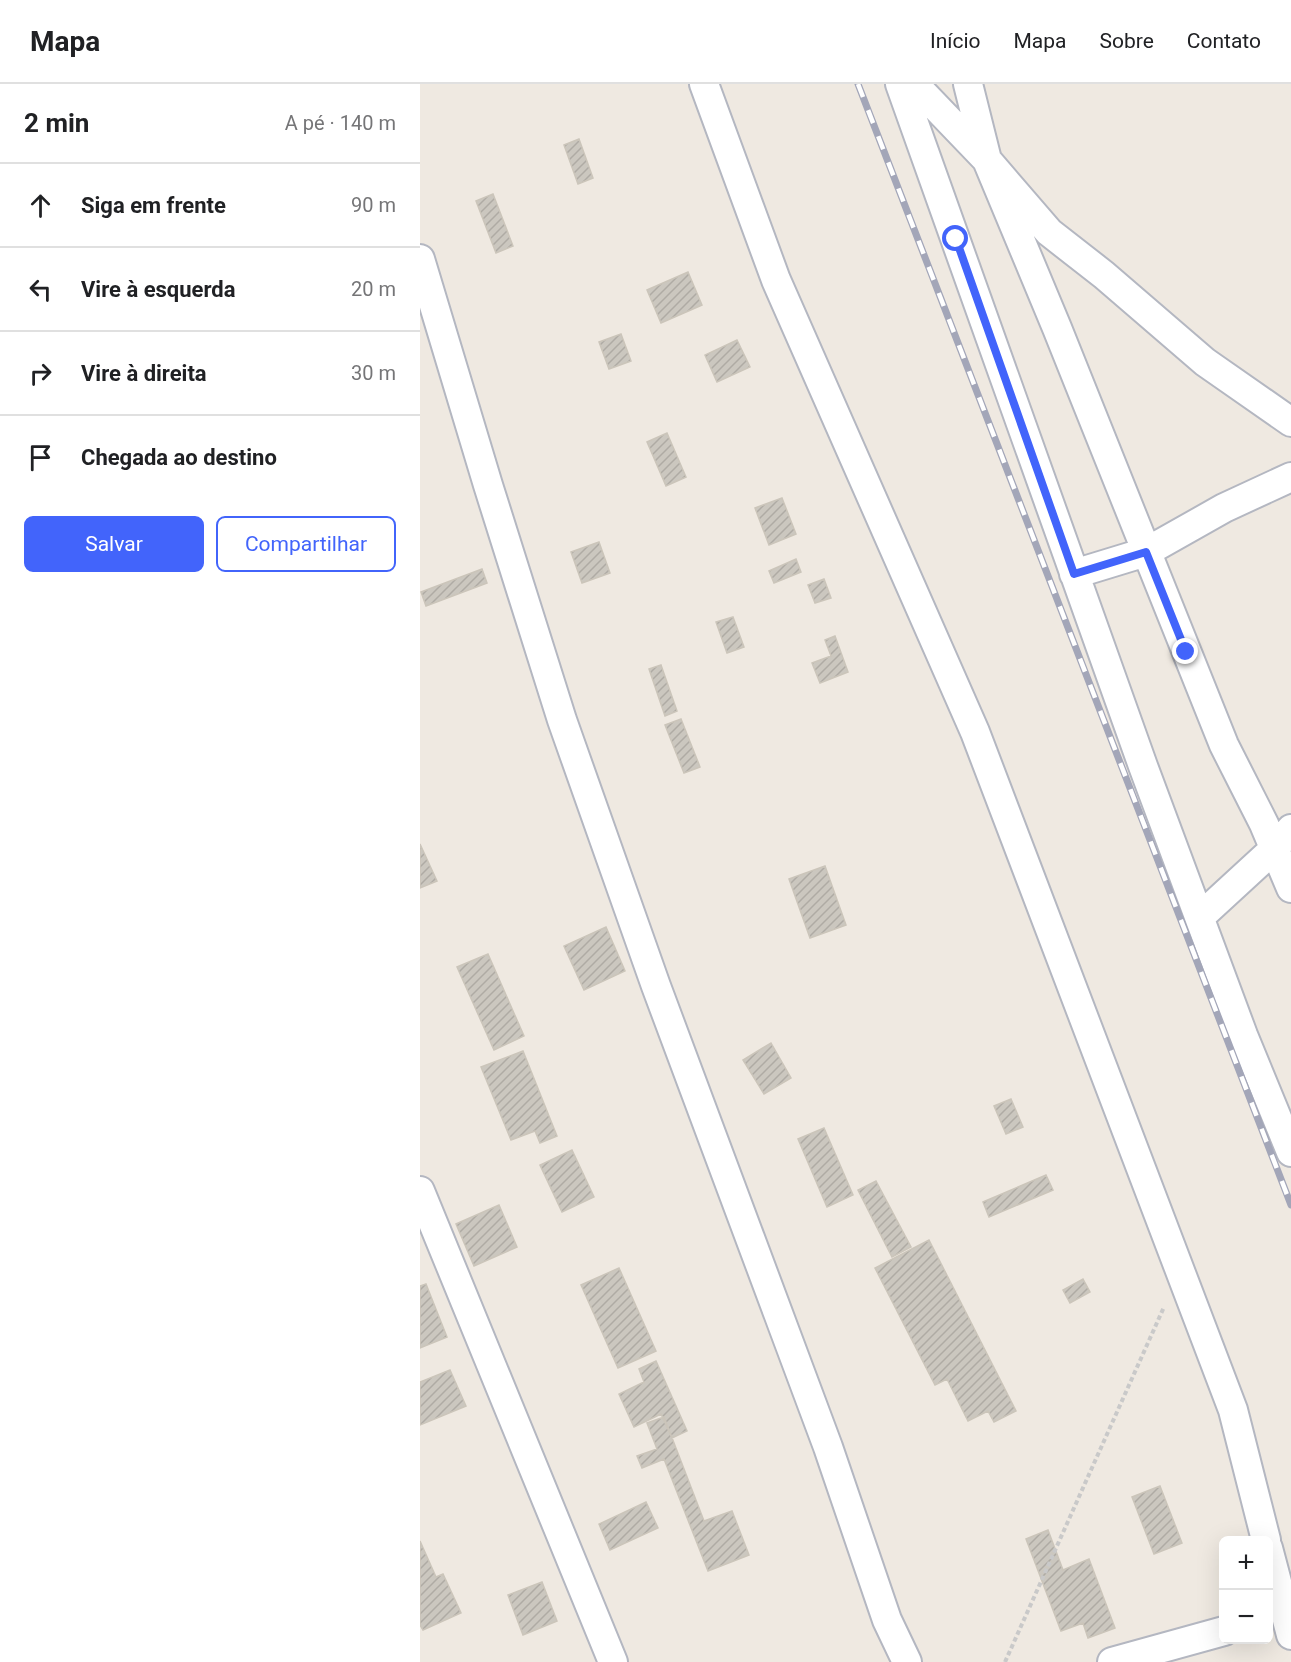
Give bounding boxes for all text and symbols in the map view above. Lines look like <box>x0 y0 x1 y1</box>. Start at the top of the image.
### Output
text: Mapa <box>30 25 100 58</box>
text: Início <box>930 29 981 53</box>
text: Mapa <box>1014 29 1067 53</box>
text: Sobre <box>1100 29 1154 53</box>
text: Contato <box>1187 29 1261 53</box>
text: 2 min <box>24 108 89 138</box>
text: A pé · 140 m <box>285 111 396 135</box>
icon: ahead <box>24 189 57 222</box>
text: Siga em frente <box>81 193 226 218</box>
text: 90 m <box>351 193 396 217</box>
route start <box>942 225 968 251</box>
icon: left <box>24 273 57 306</box>
text: Vire à esquerda <box>81 277 235 302</box>
text: 20 m <box>351 277 396 301</box>
icon: right <box>24 357 57 390</box>
text: Vire à direita <box>81 361 207 386</box>
text: 30 m <box>351 361 396 385</box>
icon: arrive <box>24 441 57 474</box>
text: Chegada ao destino <box>81 445 277 470</box>
button: Salvar <box>24 516 204 572</box>
button: Compartilhar <box>216 516 396 572</box>
route end <box>1172 638 1198 664</box>
map controls <box>1219 1536 1273 1644</box>
button: + <box>1219 1536 1273 1590</box>
button: − <box>1219 1590 1273 1644</box>

